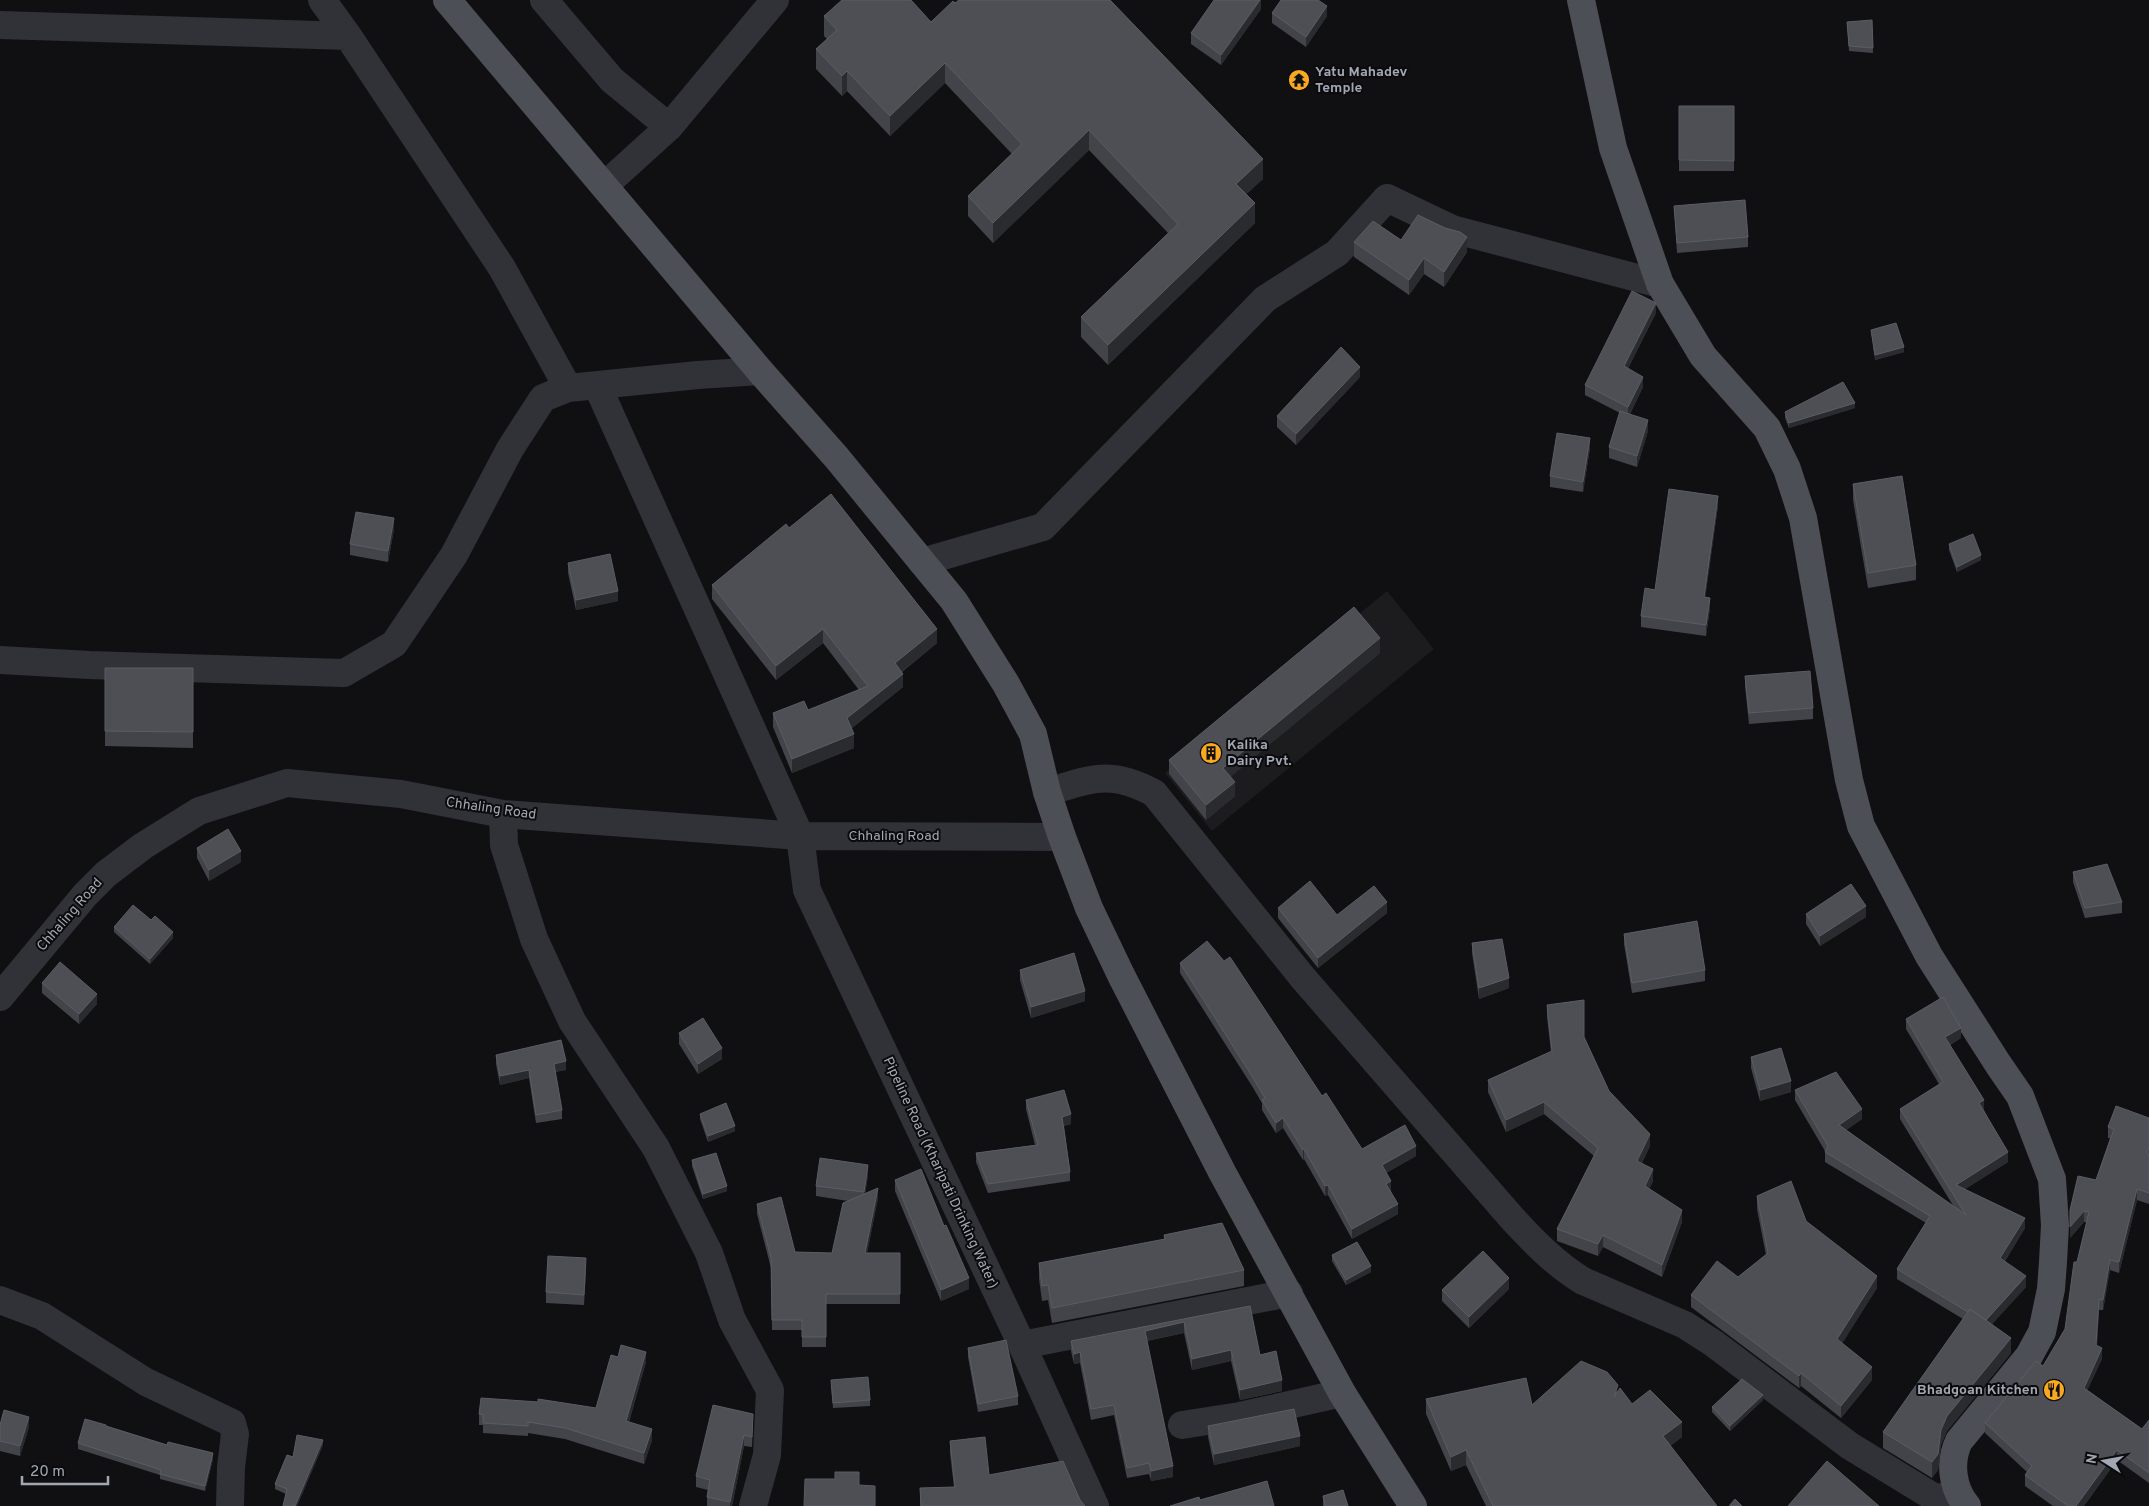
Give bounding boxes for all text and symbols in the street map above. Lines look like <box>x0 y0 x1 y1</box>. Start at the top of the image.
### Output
place label: Yatu Mahadev Temple <box>1315 64 1407 97</box>
temple icon: Yatu Mahadev Temple <box>1287 68 1311 92</box>
place label: Kalika Dairy Pvt. <box>1227 737 1292 770</box>
building icon: Kalika Dairy Pvt. <box>1199 741 1223 765</box>
street label: Chhaling Road <box>445 794 537 824</box>
street label: Chhaling Road <box>848 828 940 845</box>
street label: Chhaling Road <box>34 875 106 955</box>
street label: Pipeline Road (Kharipati Drinking Water) <box>879 1055 1001 1291</box>
restaurant icon: Bhadgoan Kitchen <box>2042 1378 2066 1402</box>
place label: Bhadgoan Kitchen <box>1917 1382 2038 1399</box>
north arrow <box>2079 1436 2129 1486</box>
text: N <box>2083 1452 2102 1465</box>
scale bar <box>22 1454 109 1486</box>
text: 20 m <box>30 1463 65 1482</box>

